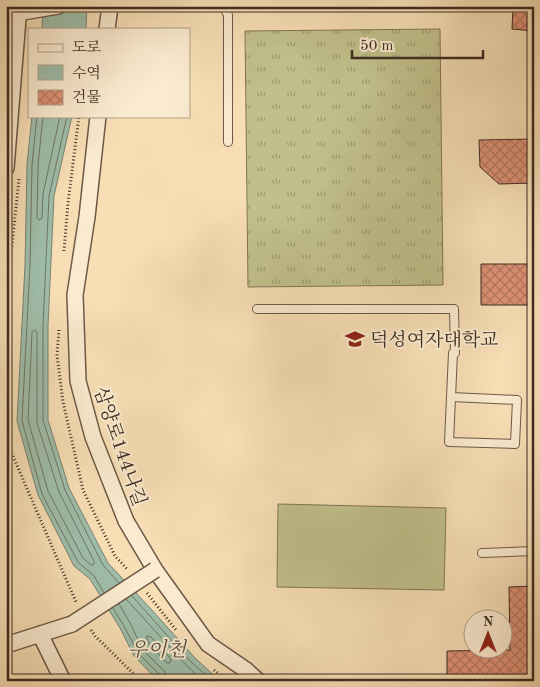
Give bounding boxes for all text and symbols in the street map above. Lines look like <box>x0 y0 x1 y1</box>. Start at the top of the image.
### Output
legend <box>28 28 190 118</box>
scale bar <box>352 28 484 60</box>
text: 50 m <box>360 39 394 54</box>
text: 도로 <box>72 40 101 56</box>
text: 수역 <box>72 65 101 82</box>
text: 건물 <box>72 89 101 106</box>
school or university icon: 덕성여자대학교 <box>344 328 366 350</box>
place label: 덕성여자대학교 <box>370 330 498 351</box>
street label: 삼양로144나길 <box>89 384 150 509</box>
north arrow <box>462 610 512 660</box>
text: N <box>483 615 494 629</box>
water label: 우이천 <box>128 638 188 661</box>

